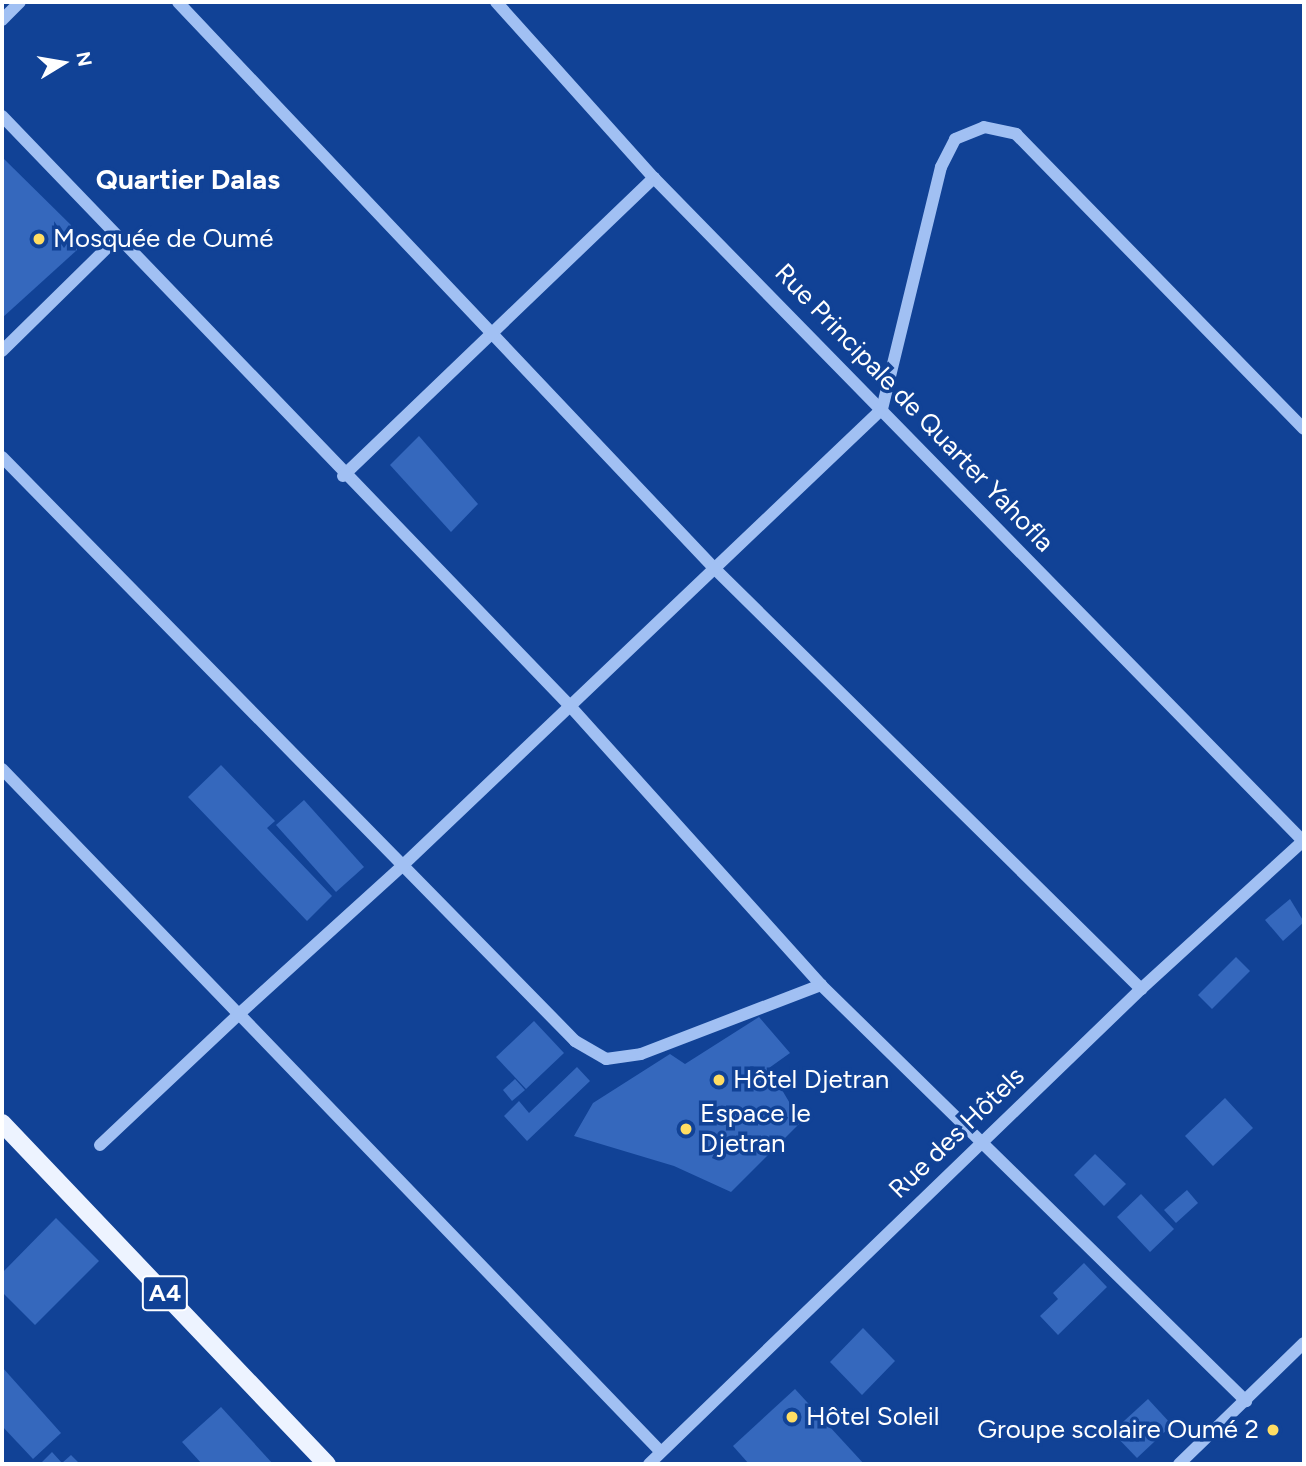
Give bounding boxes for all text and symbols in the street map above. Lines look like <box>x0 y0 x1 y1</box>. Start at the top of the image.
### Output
north arrow <box>28 28 98 98</box>
text: N <box>71 49 97 68</box>
district label: Quartier Dalas <box>96 162 280 196</box>
place label: Mosquée de Oumé <box>53 223 273 255</box>
marker: Mosquée de Oumé <box>31 231 47 247</box>
street label: Rue Principale de Quarter Yahofla <box>768 258 1060 558</box>
street label: Rue des Hôtels <box>883 1061 1031 1205</box>
place label: Hôtel Djetran <box>733 1064 889 1096</box>
marker: Hôtel Djetran <box>711 1072 727 1088</box>
place label: Espace le Djetran <box>700 1098 811 1160</box>
marker: Espace le Djetran <box>678 1121 694 1137</box>
road number: A4 <box>140 1273 190 1314</box>
place label: Hôtel Soleil <box>806 1401 939 1433</box>
marker: Hôtel Soleil <box>784 1409 800 1425</box>
place label: Groupe scolaire Oumé 2 <box>977 1414 1259 1446</box>
marker: Groupe scolaire Oumé 2 <box>1265 1422 1281 1438</box>

